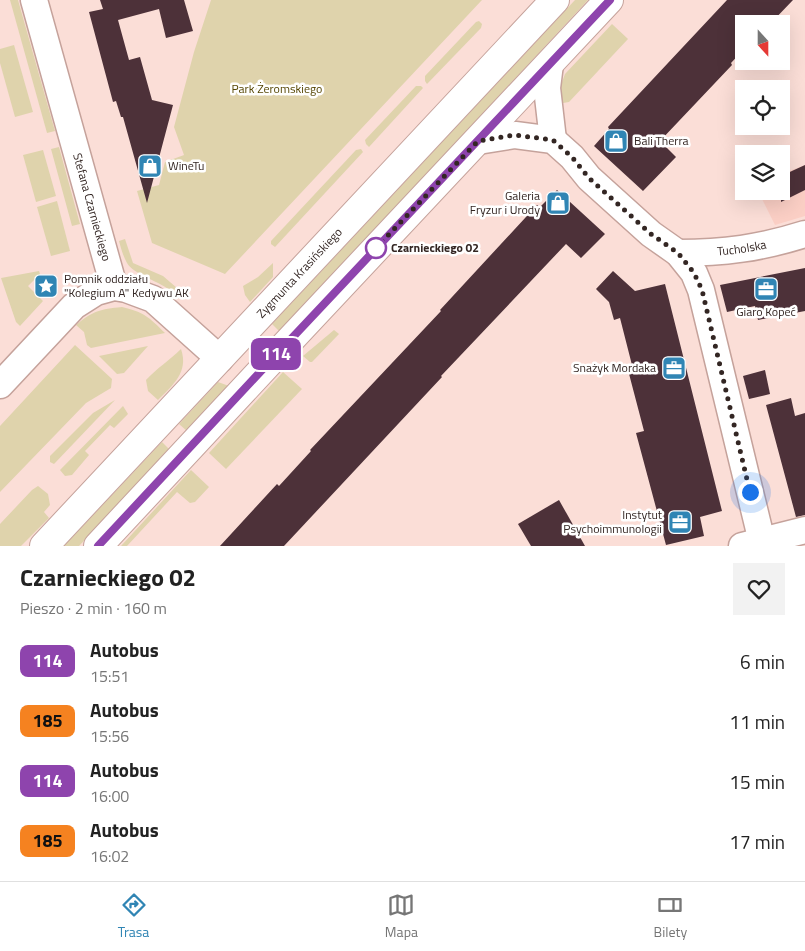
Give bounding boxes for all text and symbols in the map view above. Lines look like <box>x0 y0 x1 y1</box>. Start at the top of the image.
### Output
north arrow <box>735 15 790 70</box>
map controls <box>735 15 790 200</box>
park label: Park Żeromskiego <box>232 79 322 98</box>
button: locate <box>735 80 790 135</box>
shop icon: Bali Therra <box>603 128 629 154</box>
place label: Bali Therra <box>634 131 689 150</box>
button: layers <box>735 145 790 200</box>
street label: Stefana Czarnieckiego <box>68 151 116 263</box>
shop icon: WineTu <box>137 153 163 179</box>
place label: WineTu <box>168 156 204 175</box>
place label: Galeria Fryzur i Urody <box>470 186 540 219</box>
shop icon: Galeria Fryzur i Urody <box>545 190 571 216</box>
street label: Zygmunta Krasińskiego <box>252 223 346 322</box>
street label: Tucholska <box>716 235 768 261</box>
marker: Czarnieckiego 02 <box>365 237 387 259</box>
place label: Czarnieckiego 02 <box>391 238 479 257</box>
place label: Pomnik oddziału "Kolegium A" Kedywu AK <box>64 269 189 302</box>
place icon: Pomnik oddziału "Kolegium A" Kedywu AK <box>33 273 59 299</box>
office icon: Giaro Kopeć <box>753 276 779 302</box>
place label: Giaro Kopeć <box>736 302 796 321</box>
line badge: 114 <box>247 338 305 370</box>
text: 114 <box>261 340 291 367</box>
office icon: Snażyk Mordaka <box>661 355 687 381</box>
place label: Snażyk Mordaka <box>573 358 656 377</box>
your location <box>738 480 763 505</box>
place label: Instytut Psychoimmunologii <box>563 505 663 538</box>
office icon: Instytut Psychoimmunologii <box>667 509 693 535</box>
text: Czarnieckiego 02 <box>20 559 196 595</box>
button: heart <box>733 563 785 615</box>
text: Pieszo · 2 min · 160 m <box>20 596 167 620</box>
text: Autobus <box>90 635 159 664</box>
text: 114 <box>32 647 63 674</box>
text: 6 min <box>740 647 785 676</box>
text: 15:51 <box>90 664 129 688</box>
text: Autobus <box>90 695 159 724</box>
text: 185 <box>32 707 63 734</box>
text: 11 min <box>729 707 785 736</box>
text: 15:56 <box>90 724 129 748</box>
text: Autobus <box>90 755 159 784</box>
text: 114 <box>32 767 63 794</box>
text: 15 min <box>729 767 785 796</box>
text: 16:00 <box>90 784 129 808</box>
text: Autobus <box>90 815 159 844</box>
text: 185 <box>32 827 63 854</box>
text: 17 min <box>729 827 785 856</box>
text: 16:02 <box>90 844 129 868</box>
tab: Trasa <box>118 891 149 942</box>
tab: Mapa <box>385 891 418 942</box>
tab: Bilety <box>654 891 687 942</box>

